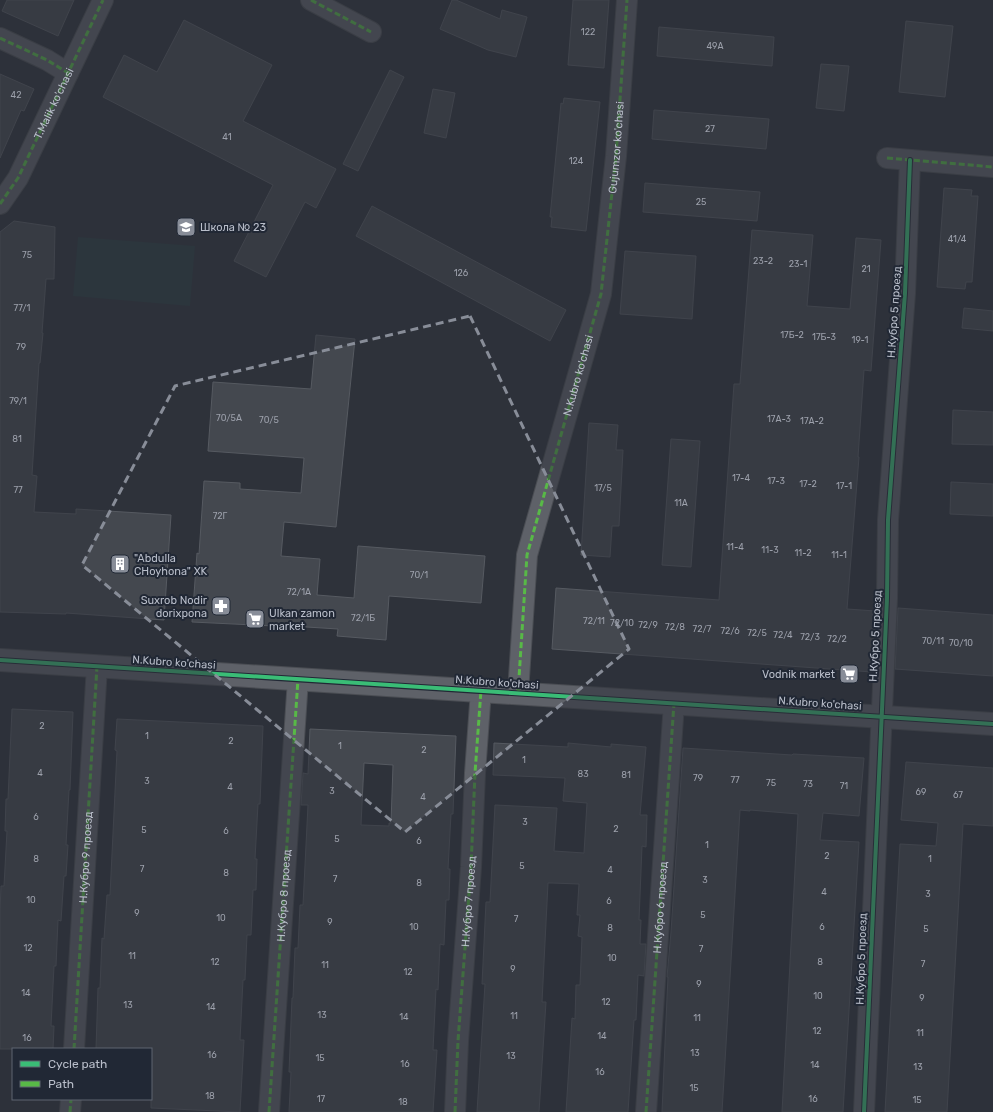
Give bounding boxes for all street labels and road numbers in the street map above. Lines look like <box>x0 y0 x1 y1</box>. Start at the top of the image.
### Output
street label: T.Malik ko'chasi <box>31 66 77 142</box>
street label: Gujumzor ko'chasi <box>606 101 627 194</box>
street label: Н.Кубро 5 проезд <box>885 265 904 358</box>
street label: N.Kubro ko'chasi <box>561 334 596 417</box>
street label: Н.Кубро 5 проезд <box>867 589 884 682</box>
street label: N.Kubro ko'chasi <box>132 653 216 672</box>
street label: N.Kubro ko'chasi <box>455 673 539 692</box>
street label: N.Kubro ko'chasi <box>778 694 862 713</box>
street label: Н.Кубро 9 проезд <box>77 811 95 904</box>
street label: Н.Кубро 8 проезд <box>274 849 294 942</box>
street label: Н.Кубро 7 проезд <box>459 855 478 947</box>
street label: Н.Кубро 6 проезд <box>651 861 670 954</box>
street label: Н.Кубро 5 проезд <box>853 912 870 1005</box>

